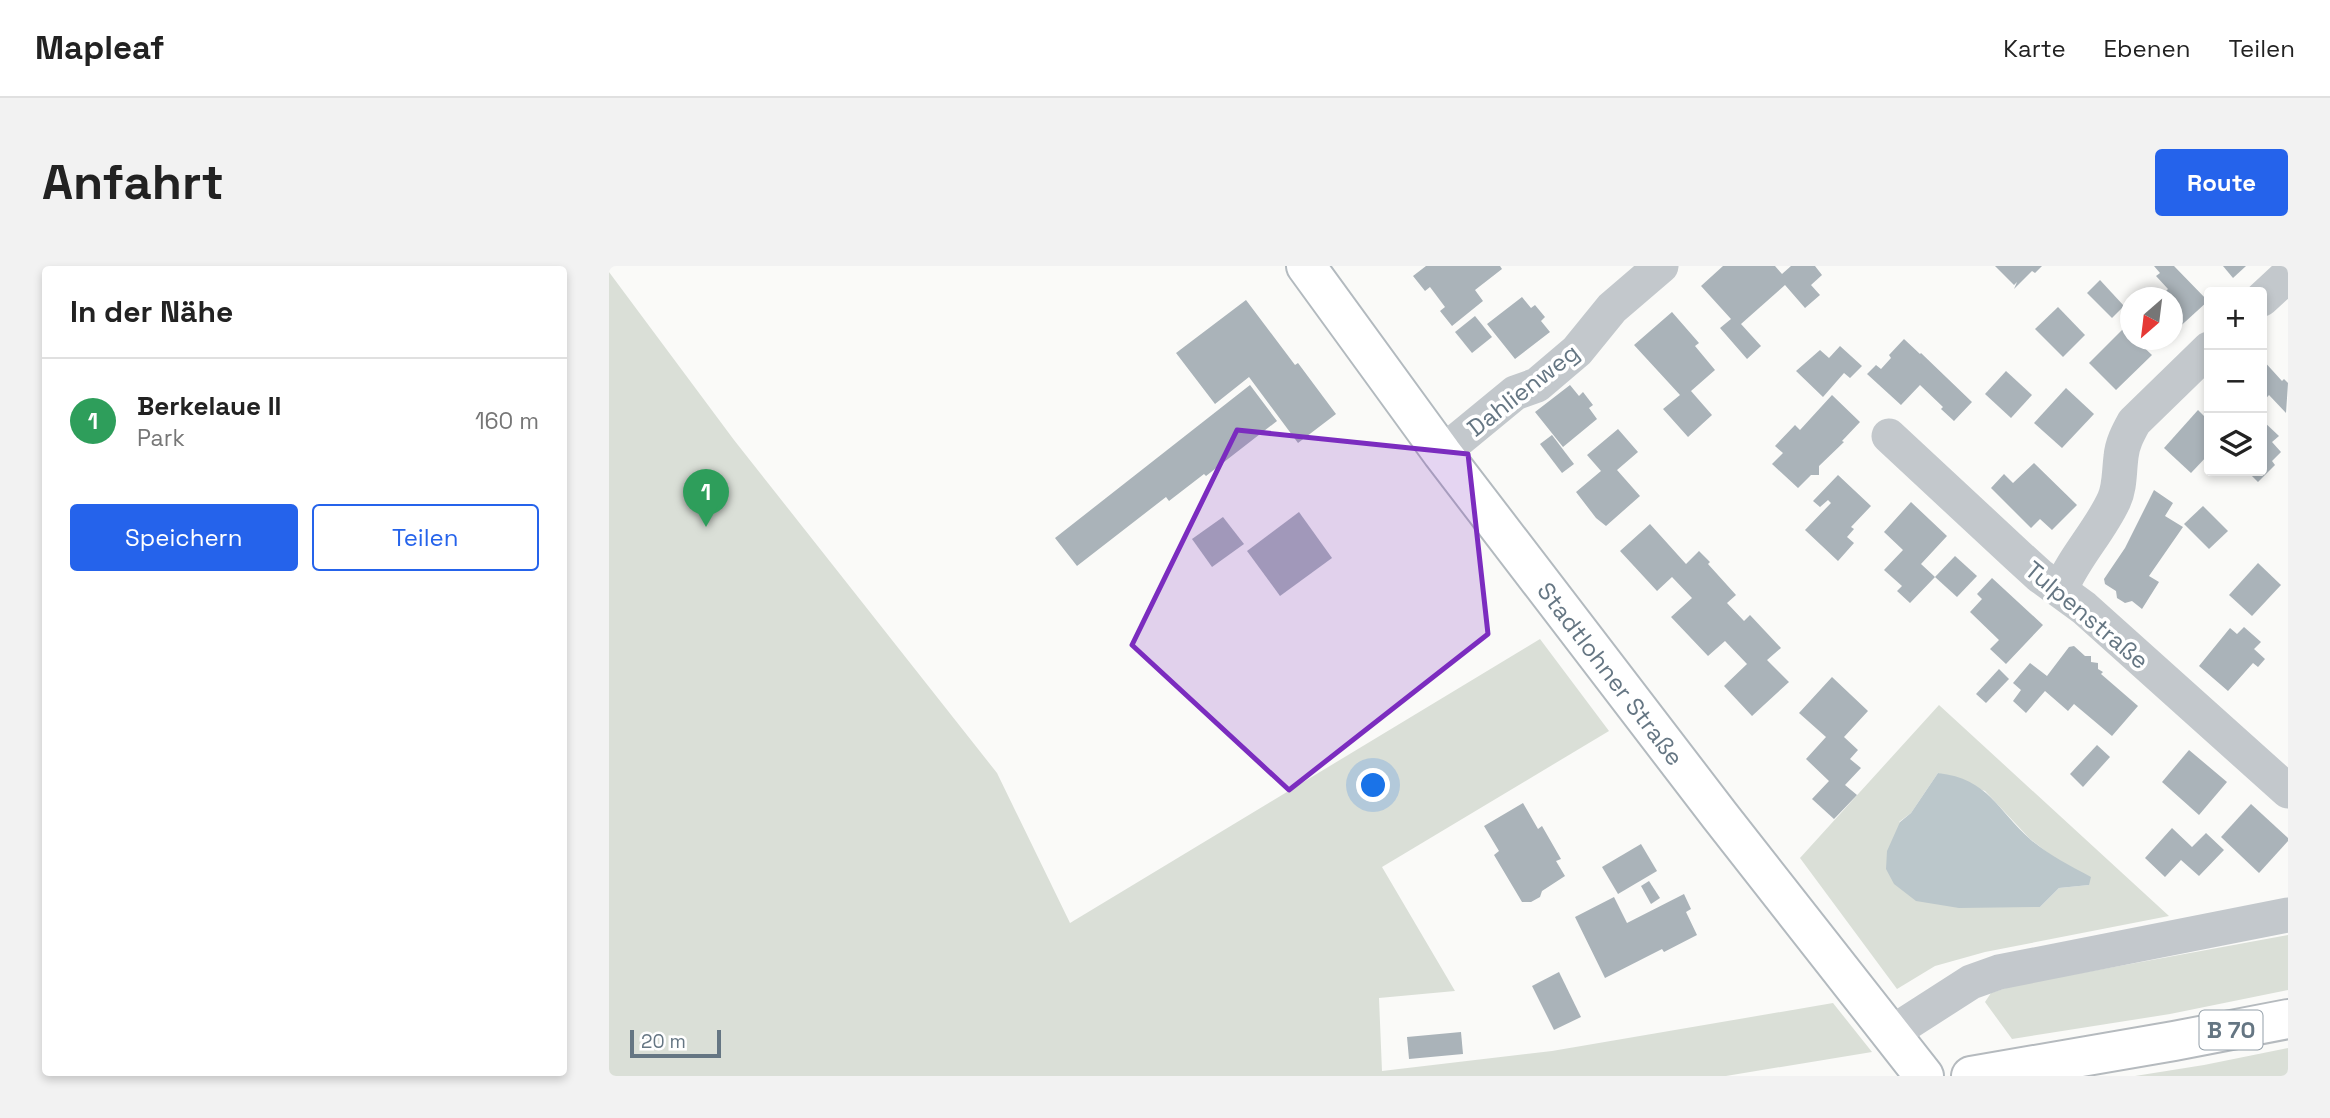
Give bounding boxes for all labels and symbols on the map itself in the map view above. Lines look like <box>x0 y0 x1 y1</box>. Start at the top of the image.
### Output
north arrow <box>2120 287 2183 350</box>
street label: Dahlienweg <box>1461 337 1585 443</box>
pin: 1 <box>683 469 729 527</box>
street label: Tulpenstraße <box>2019 554 2155 676</box>
street label: Stadtlohner Straße <box>1531 576 1691 771</box>
your location <box>1356 768 1390 802</box>
road number: B 70 <box>2199 1010 2263 1050</box>
scale bar <box>630 1027 721 1059</box>

